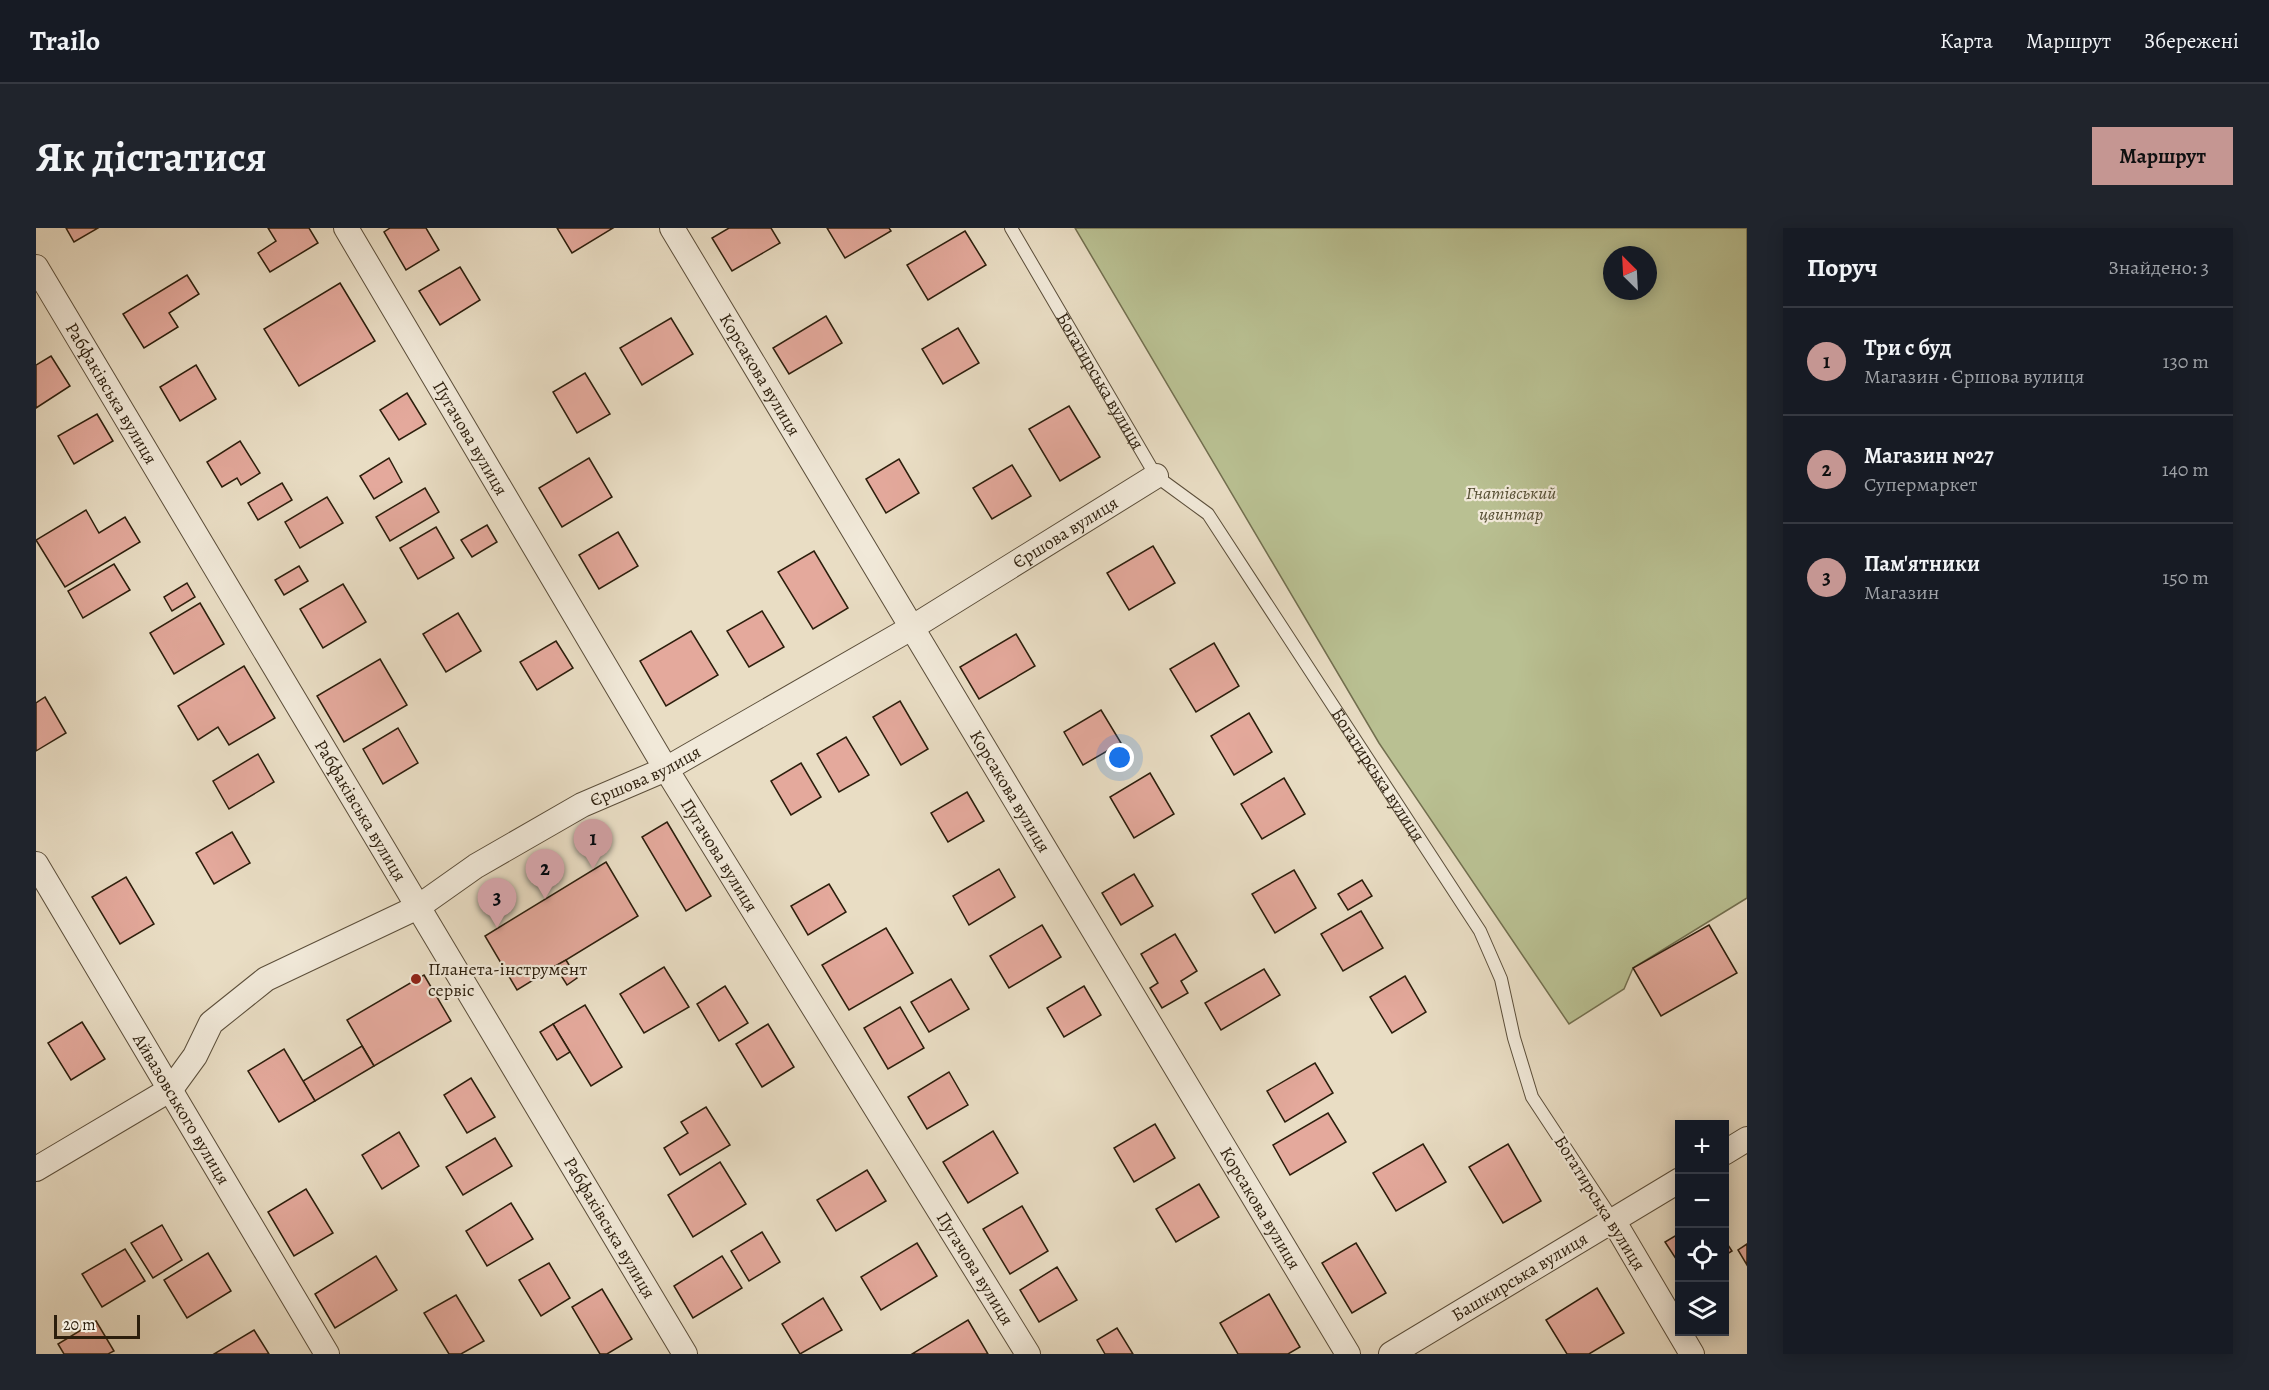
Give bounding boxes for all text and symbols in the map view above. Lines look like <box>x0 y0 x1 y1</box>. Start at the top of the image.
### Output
text: Trailo <box>30 22 100 60</box>
text: Карта <box>1940 27 1993 55</box>
text: Маршрут <box>2026 27 2111 55</box>
text: Збережені <box>2144 27 2239 55</box>
button: Маршрут <box>2092 127 2233 185</box>
text: Як дістатися <box>36 128 267 185</box>
north arrow <box>1603 246 1657 300</box>
text: Поруч <box>1807 250 1878 285</box>
text: Знайдено: 3 <box>2108 254 2209 281</box>
street label: Богатирська вулиця <box>1051 308 1150 454</box>
street label: Корсакова вулиця <box>714 309 806 440</box>
street label: Рабфаківська вулиця <box>60 318 163 469</box>
text: Три с буд <box>1864 333 1951 363</box>
text: 1 <box>1823 348 1830 375</box>
text: 130 m <box>2163 348 2209 375</box>
text: Магазин · Єршова вулиця <box>1864 363 2084 390</box>
street label: Пугачова вулиця <box>427 376 513 500</box>
text: Магазин №27 <box>1864 441 1994 471</box>
text: 2 <box>1822 456 1831 483</box>
text: 140 m <box>2162 456 2209 483</box>
text: Супермаркет <box>1864 471 1978 498</box>
park label: Гнатівський цвинтар <box>1466 481 1556 526</box>
street label: Єршова вулиця <box>1008 491 1123 574</box>
text: Пам'ятники <box>1864 549 1980 579</box>
text: 3 <box>1822 564 1831 591</box>
text: 150 m <box>2162 564 2209 591</box>
text: Магазин <box>1864 579 1939 606</box>
street label: Богатирська вулиця <box>1326 703 1431 846</box>
street label: Корсакова вулиця <box>964 726 1056 857</box>
street label: Рабфаківська вулиця <box>309 735 412 886</box>
street label: Єршова вулиця <box>586 740 705 812</box>
your location <box>1105 743 1134 772</box>
street label: Пугачова вулиця <box>675 794 764 917</box>
pin: 1 <box>574 820 612 869</box>
pin: 2 <box>526 850 564 899</box>
pin: 3 <box>478 878 516 928</box>
place label: Планета-інструмент сервіс <box>428 957 587 1002</box>
marker: Планета-інструмент сервіс <box>409 972 423 986</box>
street label: Айвазовського вулиця <box>127 1028 236 1189</box>
map controls <box>1675 1120 1729 1336</box>
button: + <box>1675 1120 1729 1174</box>
street label: Богатирська вулиця <box>1549 1131 1651 1275</box>
street label: Корсакова вулиця <box>1214 1142 1306 1274</box>
street label: Рабфаківська вулиця <box>558 1152 661 1303</box>
button: − <box>1675 1174 1729 1228</box>
street label: Пугачова вулиця <box>931 1207 1019 1330</box>
street label: Башкирська вулиця <box>1447 1226 1592 1327</box>
button: locate <box>1675 1228 1729 1282</box>
button: layers <box>1675 1282 1729 1336</box>
scale bar <box>54 1312 140 1340</box>
text: 20 m <box>63 1314 96 1336</box>

